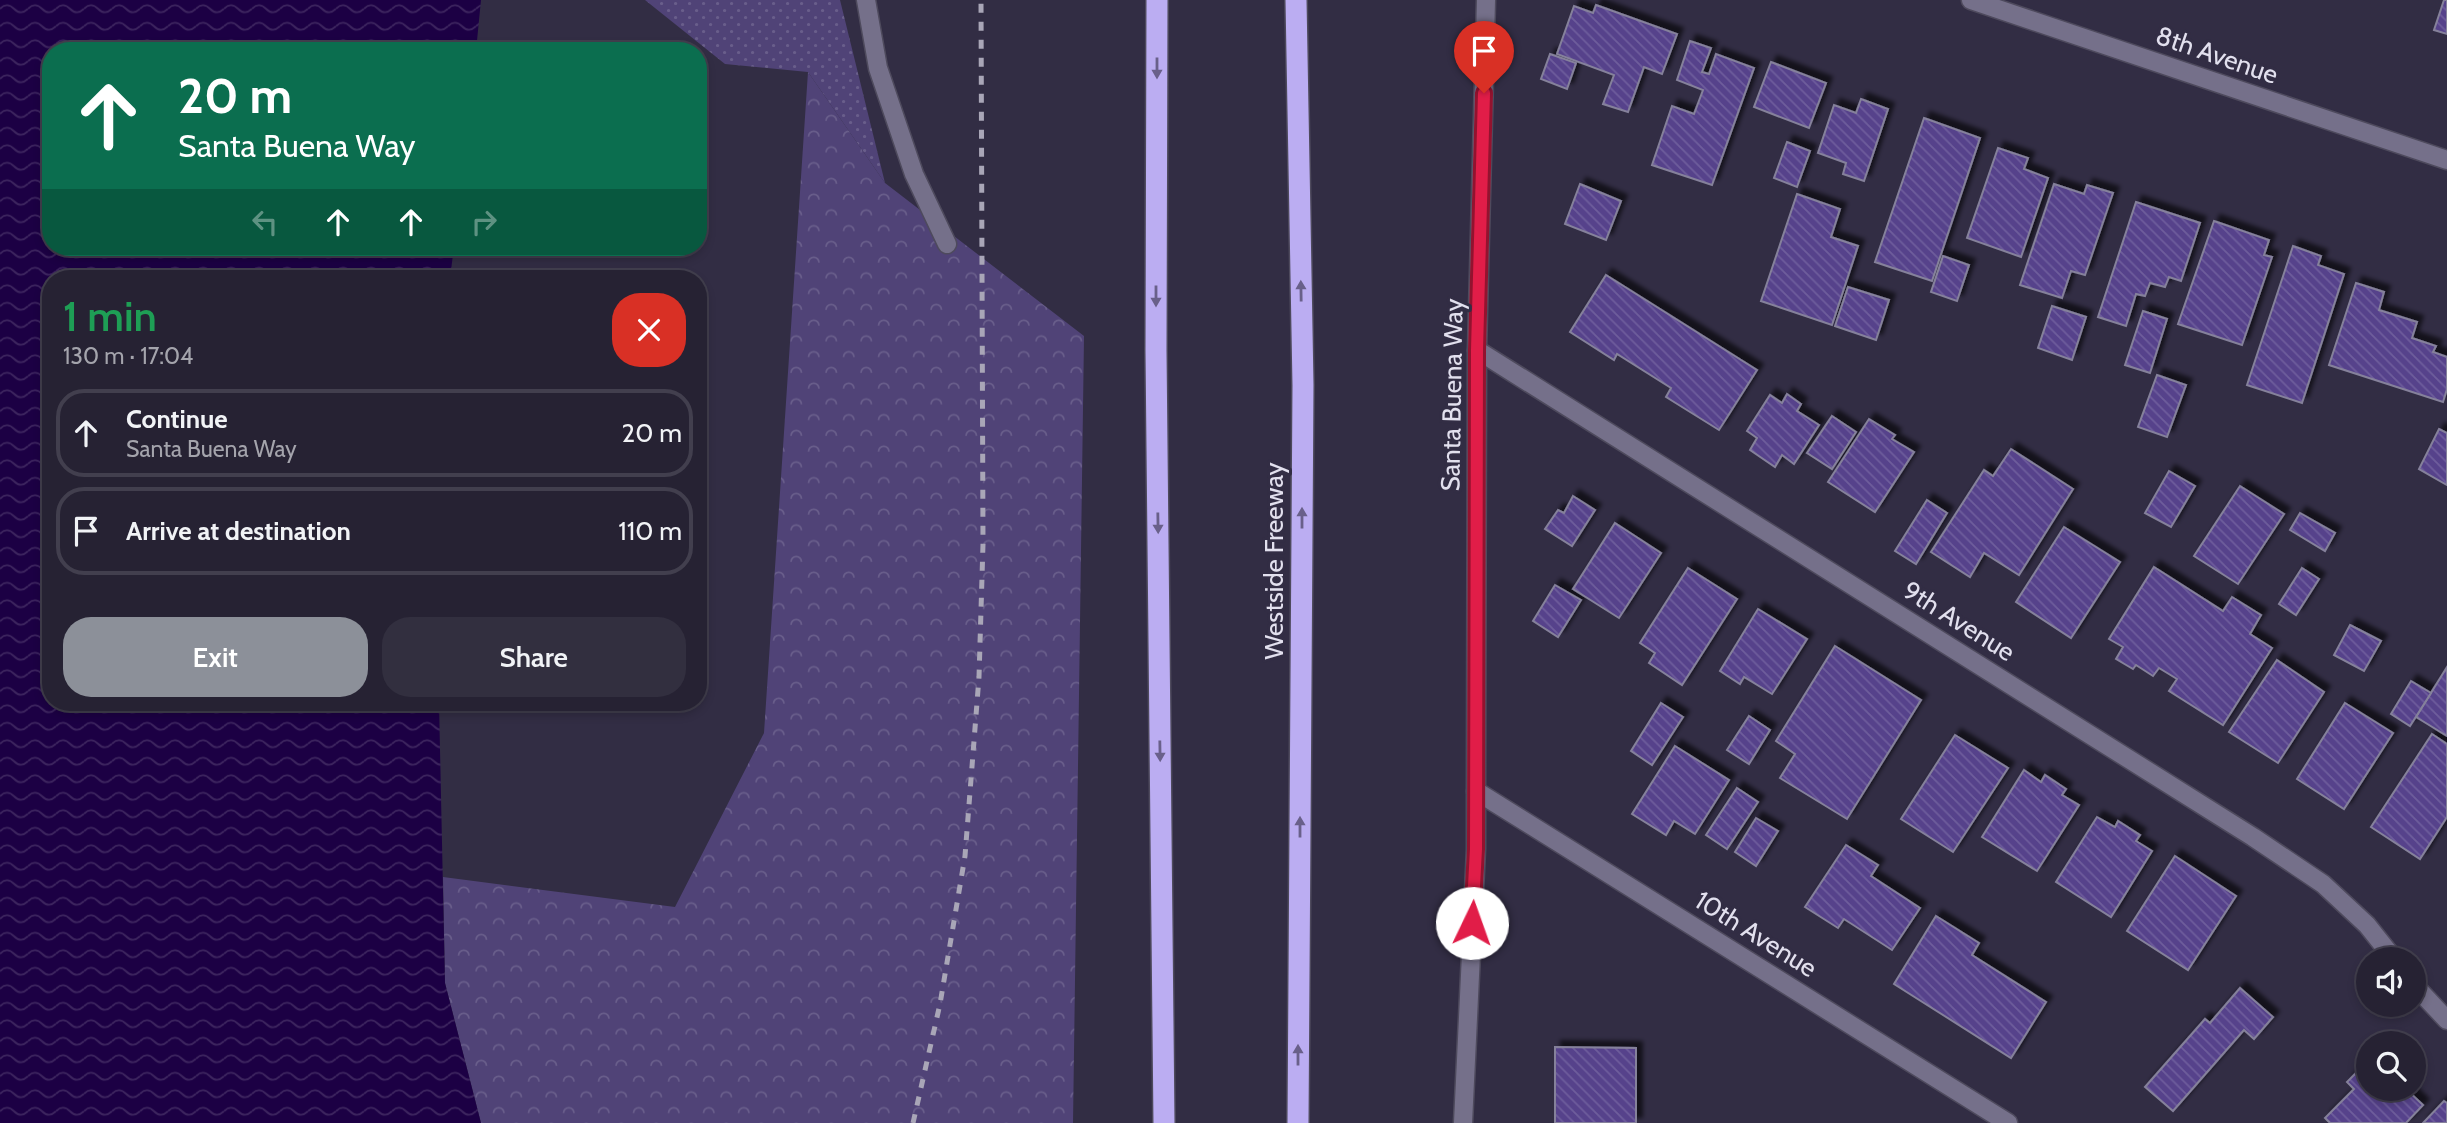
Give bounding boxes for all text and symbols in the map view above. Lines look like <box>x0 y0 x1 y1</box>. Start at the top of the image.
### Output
street label: 8th Avenue <box>2152 19 2282 91</box>
pin <box>1454 21 1514 93</box>
icon: arrive <box>1465 32 1503 70</box>
one-way arrow <box>1151 57 1163 79</box>
text: 20 m <box>178 66 292 125</box>
icon: ahead <box>63 70 154 161</box>
text: Santa Buena Way <box>178 126 415 165</box>
icon: left <box>246 203 284 241</box>
icon: ahead <box>319 203 357 241</box>
icon: ahead <box>392 203 430 241</box>
icon: right <box>465 203 503 241</box>
one-way arrow <box>1295 280 1307 302</box>
one-way arrow <box>1150 285 1162 307</box>
text: 1 min <box>63 290 157 342</box>
button: close <box>612 293 686 367</box>
street label: Santa Buena Way <box>1434 298 1470 492</box>
text: 130 m · 17:04 <box>63 342 193 370</box>
text: Continue <box>126 403 228 435</box>
icon: ahead <box>67 414 105 452</box>
text: 20 m <box>622 417 682 449</box>
text: Santa Buena Way <box>126 435 297 463</box>
street label: Westside Freeway <box>1258 462 1290 660</box>
one-way arrow <box>1296 507 1308 529</box>
icon: arrive <box>67 512 105 550</box>
one-way arrow <box>1152 512 1164 534</box>
text: Arrive at destination <box>126 515 351 547</box>
text: 110 m <box>618 515 682 547</box>
street label: 9th Avenue <box>1897 574 2021 668</box>
button: Exit <box>63 617 368 697</box>
button: Share <box>382 617 686 697</box>
one-way arrow <box>1155 740 1166 762</box>
one-way arrow <box>1294 816 1306 838</box>
street label: 10th Avenue <box>1689 884 1823 984</box>
position arrow <box>1435 886 1509 960</box>
map controls <box>2356 947 2426 1101</box>
button: sound <box>2356 947 2426 1017</box>
button: search <box>2356 1031 2426 1101</box>
one-way arrow <box>1292 1044 1304 1066</box>

